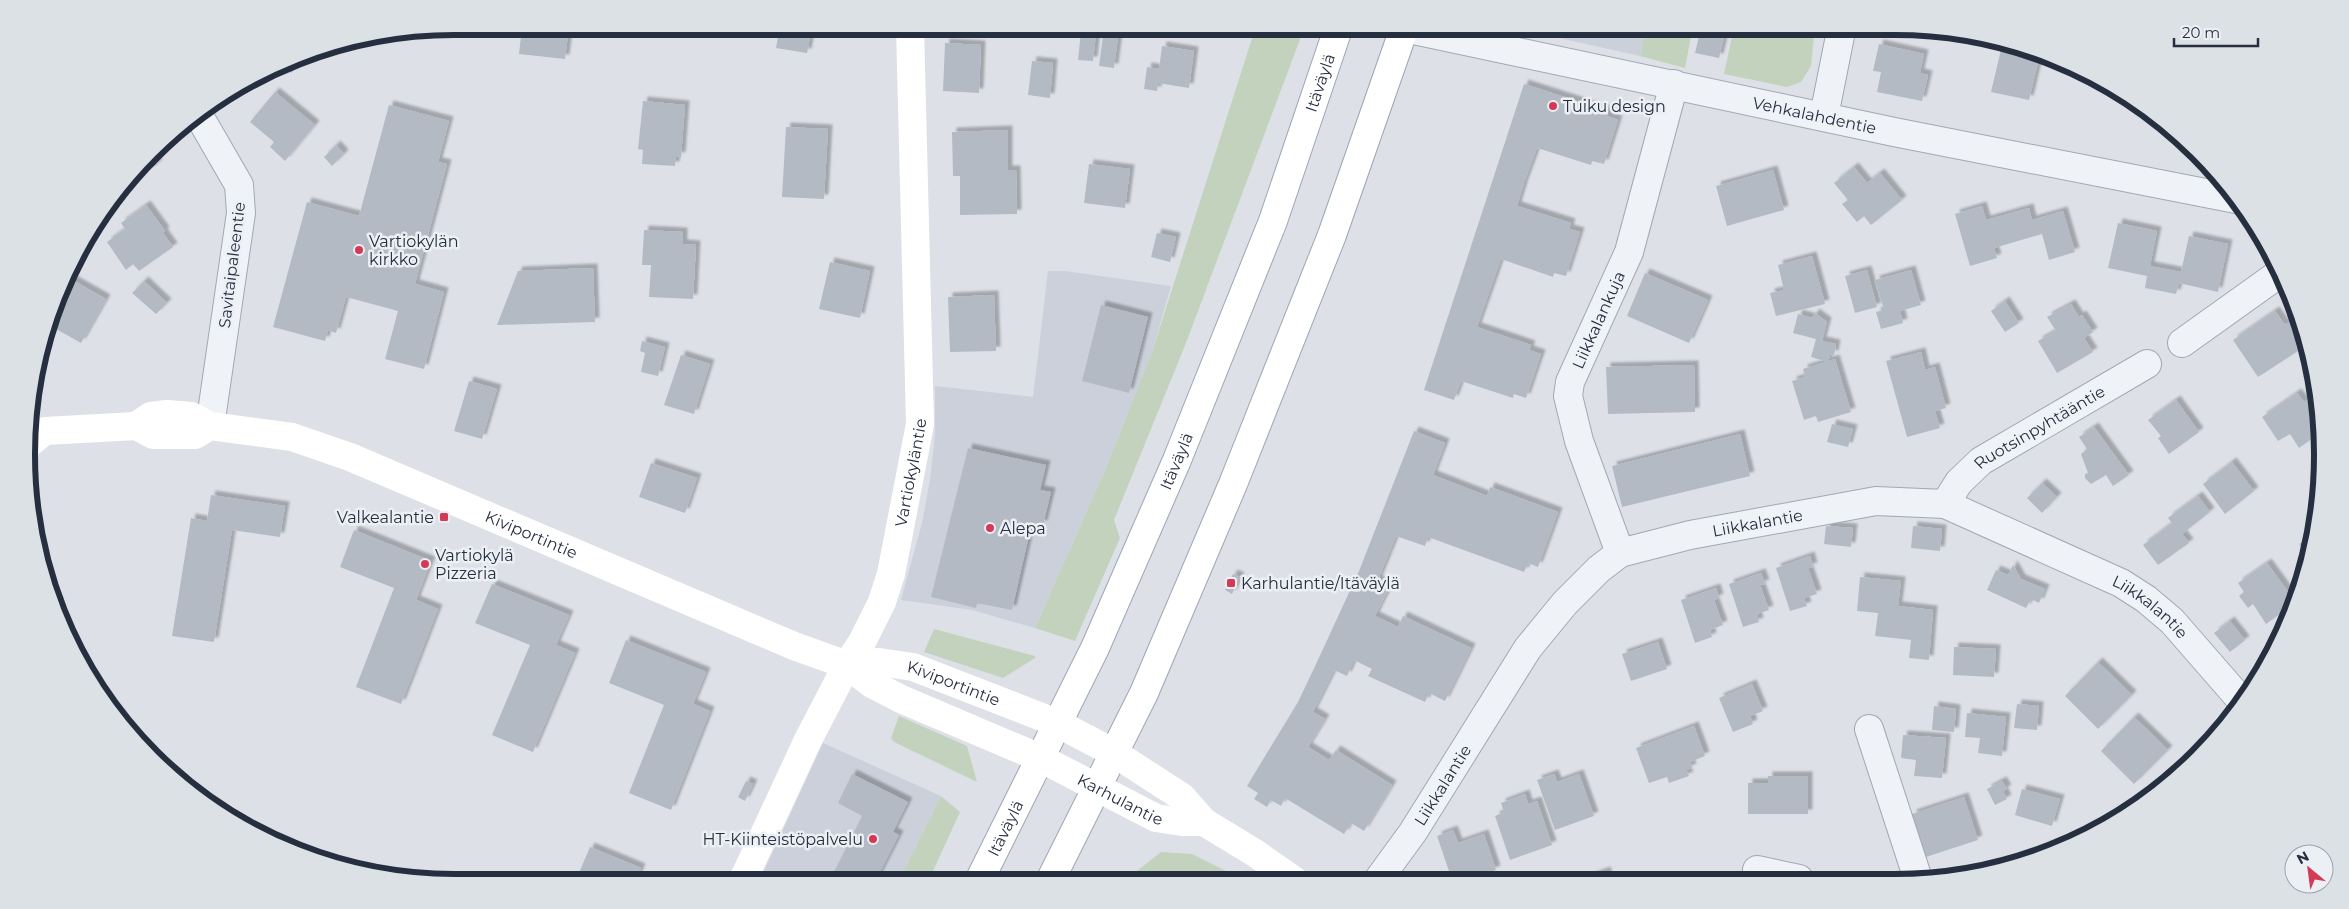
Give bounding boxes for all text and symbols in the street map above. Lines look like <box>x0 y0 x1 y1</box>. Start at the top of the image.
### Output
scale bar <box>2174 15 2258 47</box>
text: 20 m <box>2182 23 2220 42</box>
street label: Itäväylä <box>1301 51 1338 114</box>
street label: Vehkalahdentie <box>1751 93 1878 138</box>
place label: Tuiku design <box>1563 97 1666 116</box>
marker: Tuiku design <box>1547 100 1559 112</box>
street label: Savitaipaleentie <box>215 201 249 329</box>
place label: Vartiokylän kirkko <box>369 232 459 269</box>
marker: Vartiokylän kirkko <box>353 244 365 256</box>
street label: Liikkalankuja <box>1568 268 1629 372</box>
street label: Ruotsinpyhtääntie <box>1970 381 2108 472</box>
street label: Vartiokyläntie <box>891 418 930 528</box>
street label: Itäväylä <box>1156 430 1197 493</box>
street label: Liikkalantie <box>1711 505 1804 540</box>
street label: Kiviportintie <box>482 506 580 562</box>
place label: Valkealantie <box>337 508 434 527</box>
marker: Valkealantie <box>438 511 450 523</box>
place label: Alepa <box>1000 519 1046 538</box>
marker: Alepa <box>984 522 996 534</box>
place label: Vartiokylä Pizzeria <box>435 546 514 583</box>
marker: Vartiokylä Pizzeria <box>419 558 431 570</box>
street label: Liikkalantie <box>2110 571 2192 642</box>
place label: Karhulantie/Itäväylä <box>1241 574 1400 593</box>
marker: Karhulantie/Itäväylä <box>1225 577 1237 589</box>
street label: Kiviportintie <box>906 657 1003 709</box>
street label: Liikkalantie <box>1410 741 1475 829</box>
street label: Karhulantie <box>1074 770 1164 828</box>
street label: Itäväylä <box>983 797 1027 859</box>
place label: HT-Kiinteistöpalvelu <box>703 830 863 849</box>
marker: HT-Kiinteistöpalvelu <box>867 833 879 845</box>
north arrow <box>2284 844 2334 894</box>
text: N <box>2293 847 2312 868</box>

